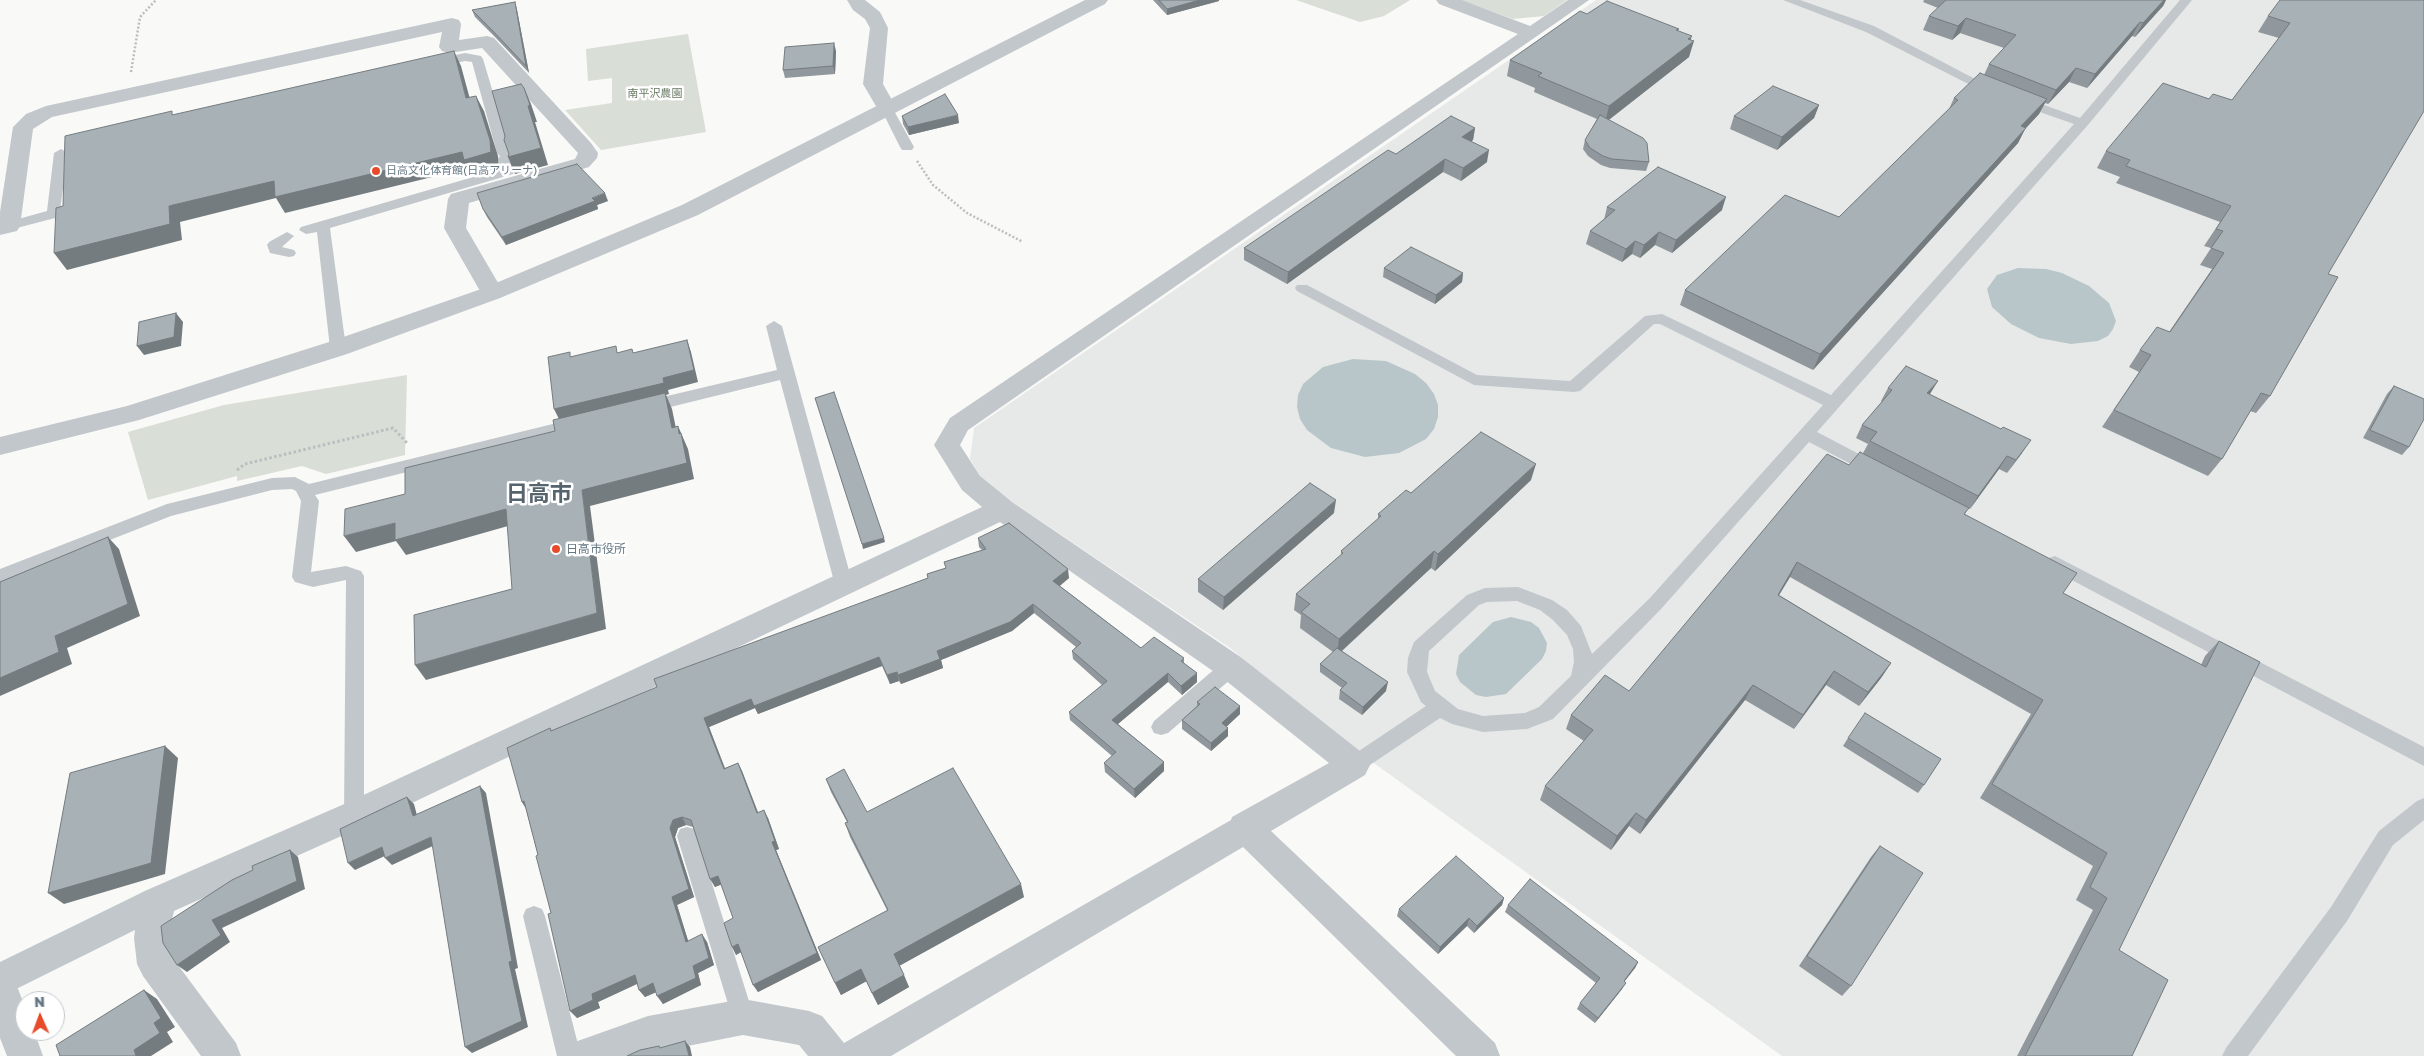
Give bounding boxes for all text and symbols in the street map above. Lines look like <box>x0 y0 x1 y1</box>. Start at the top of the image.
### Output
park label: 南平沢農園 <box>628 87 682 101</box>
place label: 日高文化体育館(日高アリーナ) <box>386 164 537 178</box>
marker: 日高文化体育館(日高アリーナ) <box>370 165 382 177</box>
district label: 日高市 <box>506 481 572 507</box>
place label: 日高市役所 <box>566 542 626 556</box>
marker: 日高市役所 <box>550 543 562 555</box>
north arrow <box>15 991 65 1041</box>
text: N <box>34 993 45 1010</box>

